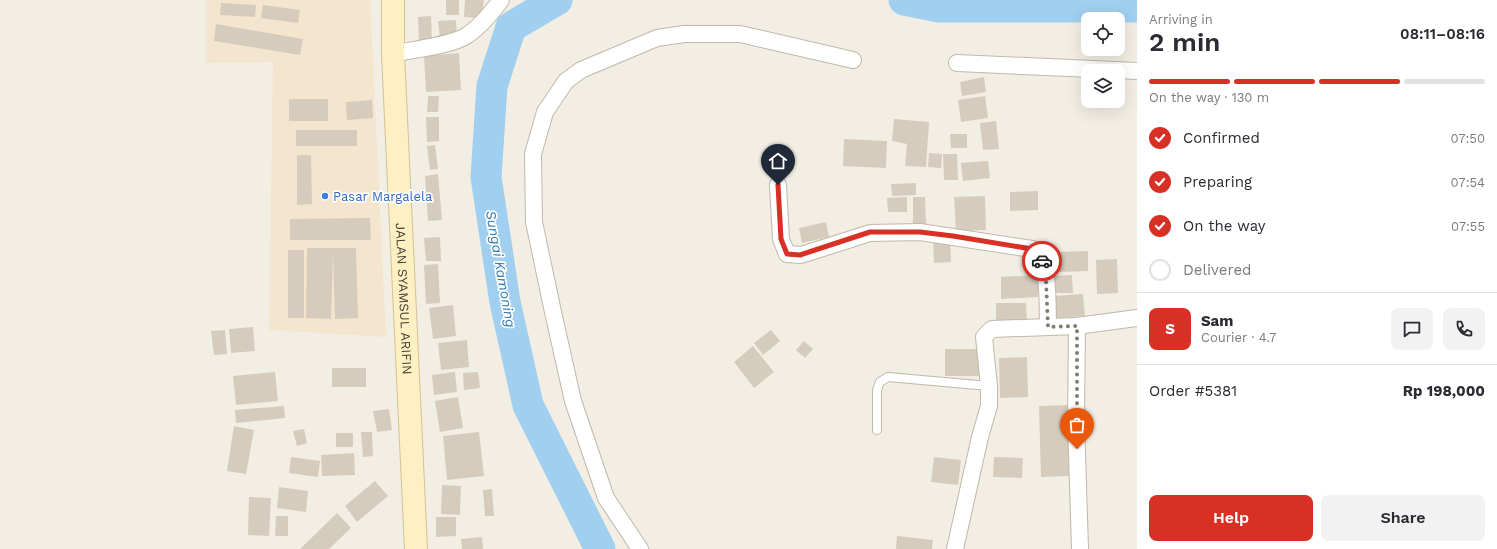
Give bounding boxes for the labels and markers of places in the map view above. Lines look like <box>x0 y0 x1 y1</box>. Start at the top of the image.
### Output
pin <box>761 144 795 185</box>
place label: Pasar Margalela <box>333 189 433 204</box>
marker: Pasar Margalela <box>320 191 330 201</box>
pin <box>1060 408 1094 449</box>

